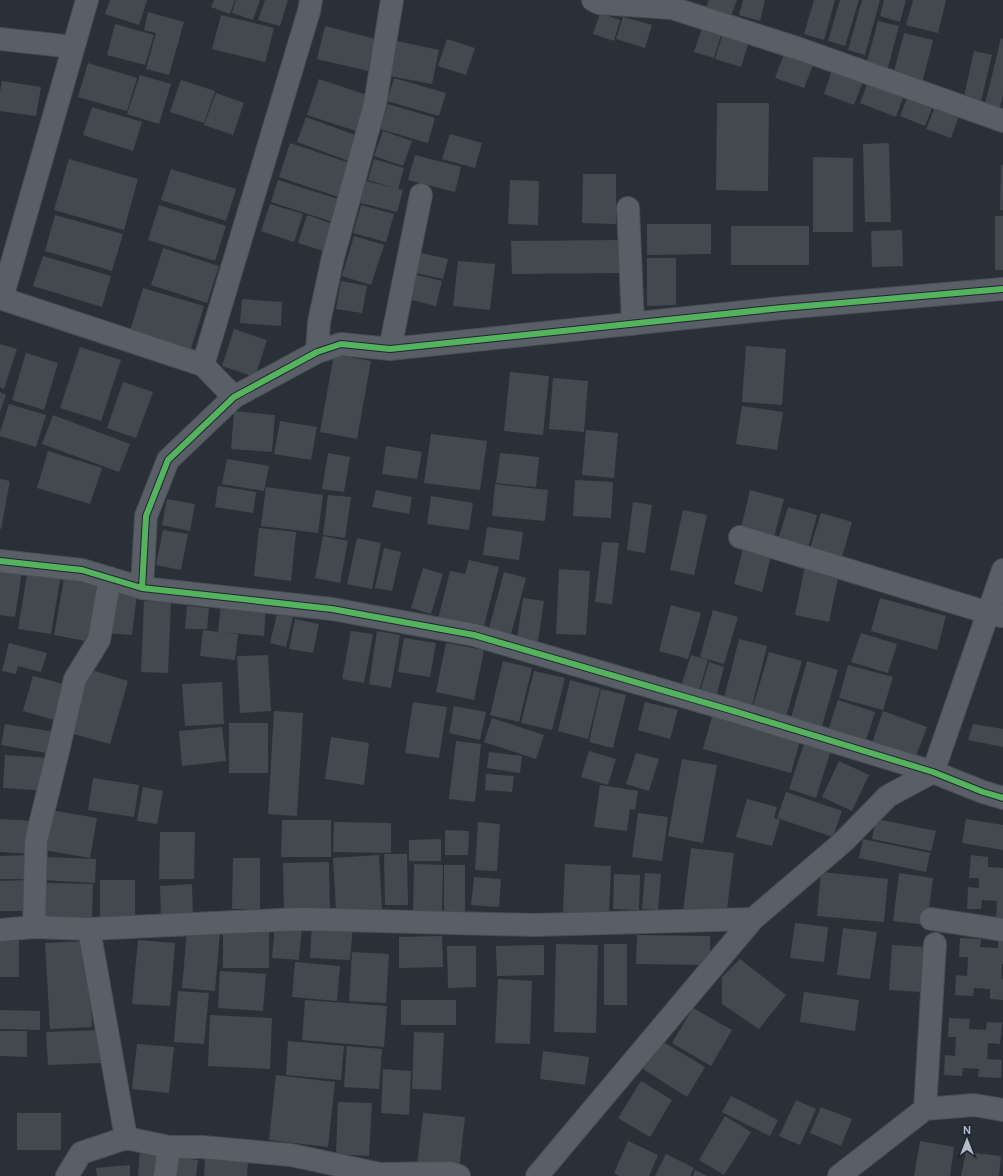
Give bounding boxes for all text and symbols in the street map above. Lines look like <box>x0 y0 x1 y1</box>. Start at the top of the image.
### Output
north arrow <box>947 1120 987 1160</box>
text: N <box>963 1123 971 1137</box>

